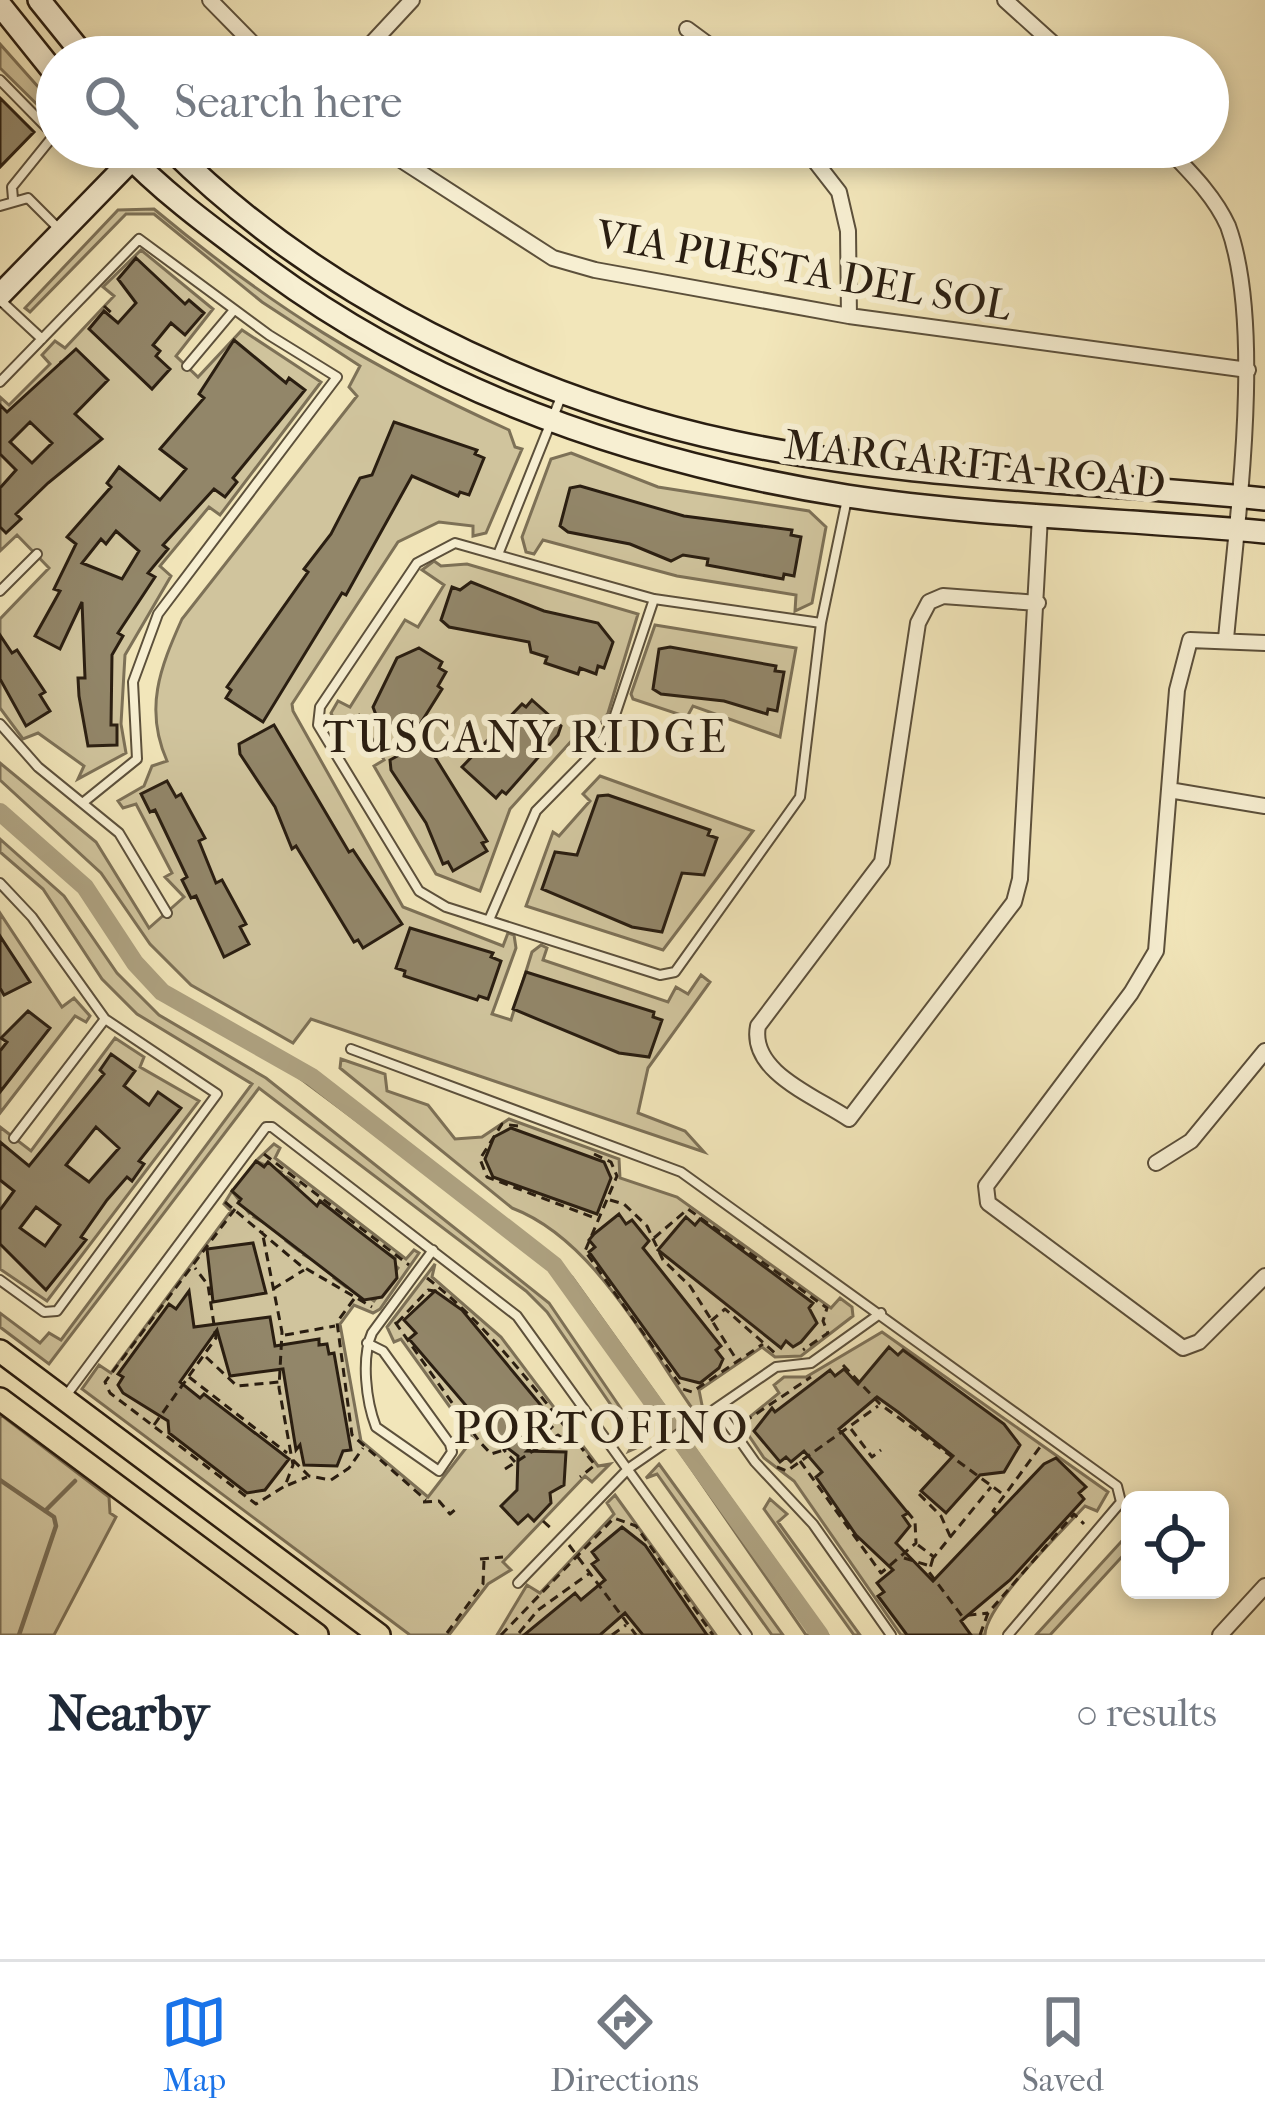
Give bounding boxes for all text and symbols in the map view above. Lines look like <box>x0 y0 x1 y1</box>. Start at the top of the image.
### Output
search box <box>36 36 1229 168</box>
icon: search <box>78 69 144 135</box>
text: Search here <box>174 76 402 129</box>
street label: VIA PUESTA DEL SOL <box>592 210 1016 331</box>
street label: MARGARITA ROAD <box>782 420 1168 509</box>
district label: TUSCANY RIDGE <box>323 711 729 764</box>
district label: PORTOFINO <box>454 1402 750 1455</box>
map controls <box>1121 1491 1229 1599</box>
button: locate <box>1121 1491 1229 1599</box>
text: Nearby <box>48 1683 209 1743</box>
text: 0 results <box>1076 1690 1217 1736</box>
tab: Map <box>161 1989 227 2100</box>
tab: Directions <box>550 1989 699 2100</box>
tab: Saved <box>1022 1989 1104 2100</box>

